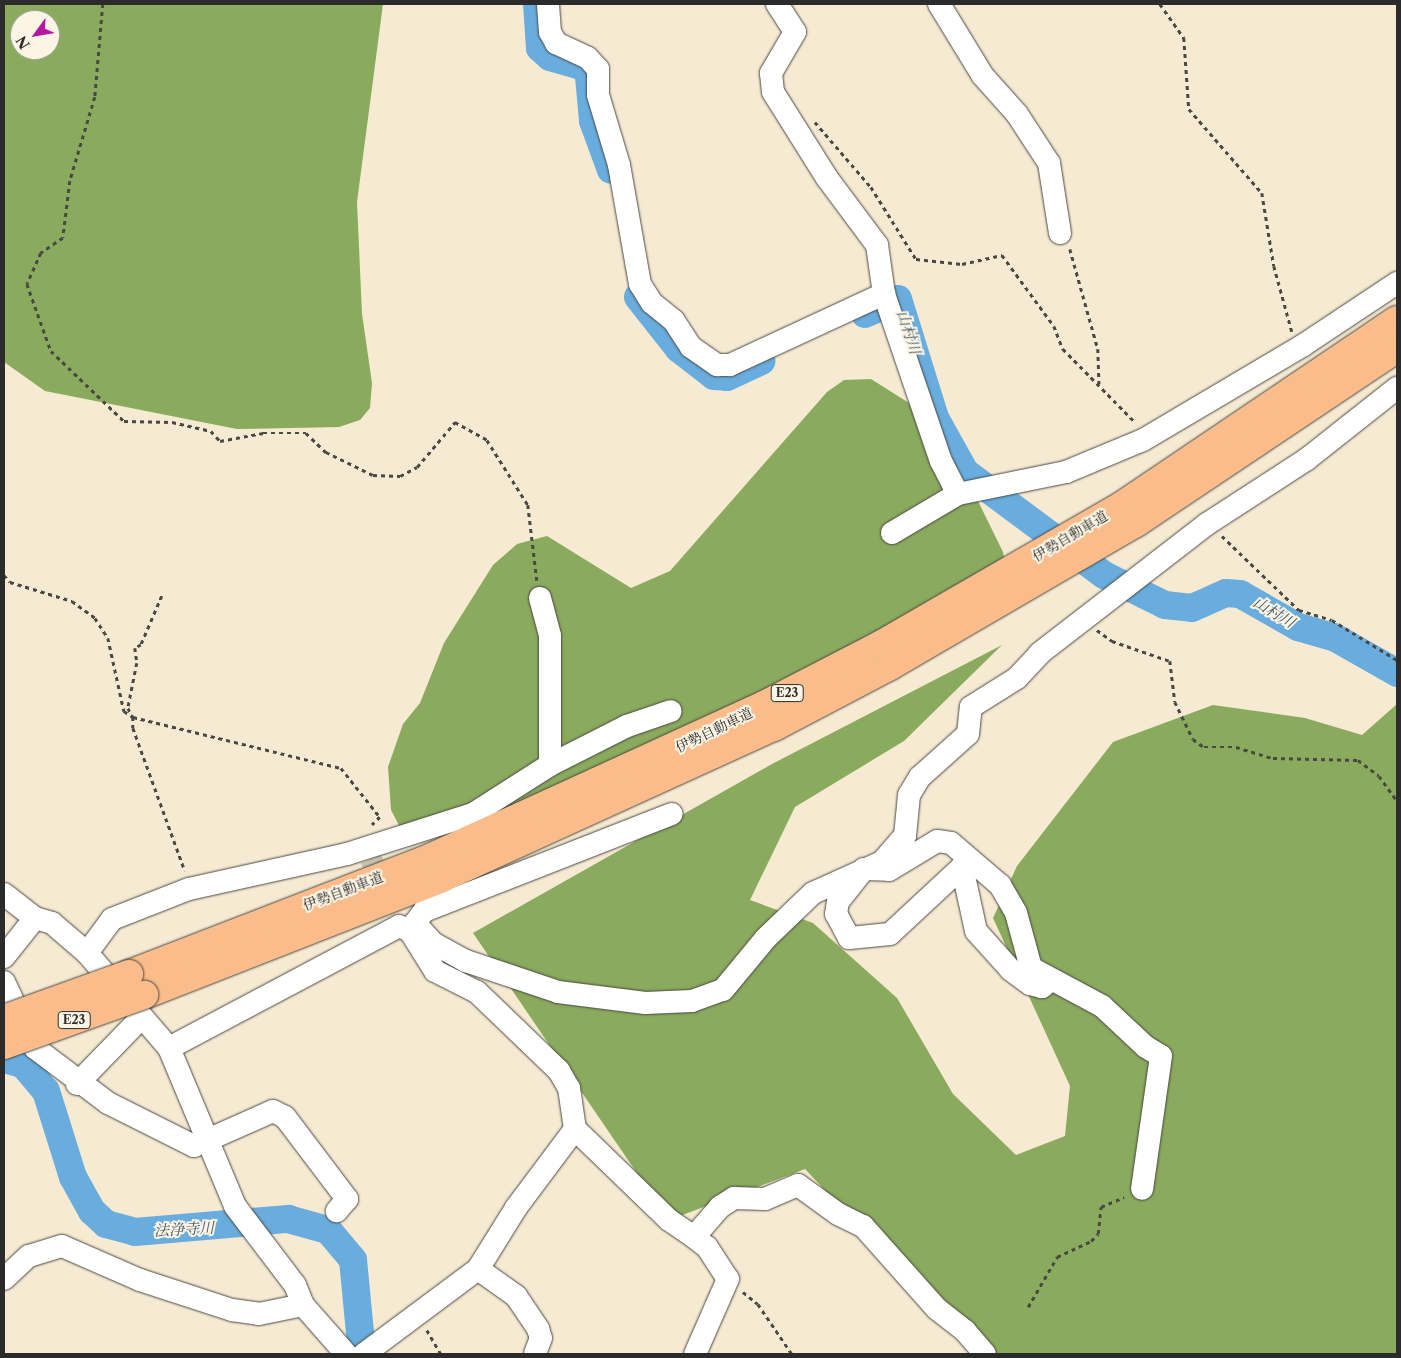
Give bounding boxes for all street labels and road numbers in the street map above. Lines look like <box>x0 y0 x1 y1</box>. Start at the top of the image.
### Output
street label: 伊勢自動車道 <box>1030 507 1110 565</box>
road number: E23 <box>770 684 804 702</box>
street label: 伊勢自動車道 <box>673 704 755 756</box>
street label: 伊勢自動車道 <box>301 868 385 914</box>
road number: E23 <box>56 1010 92 1030</box>

